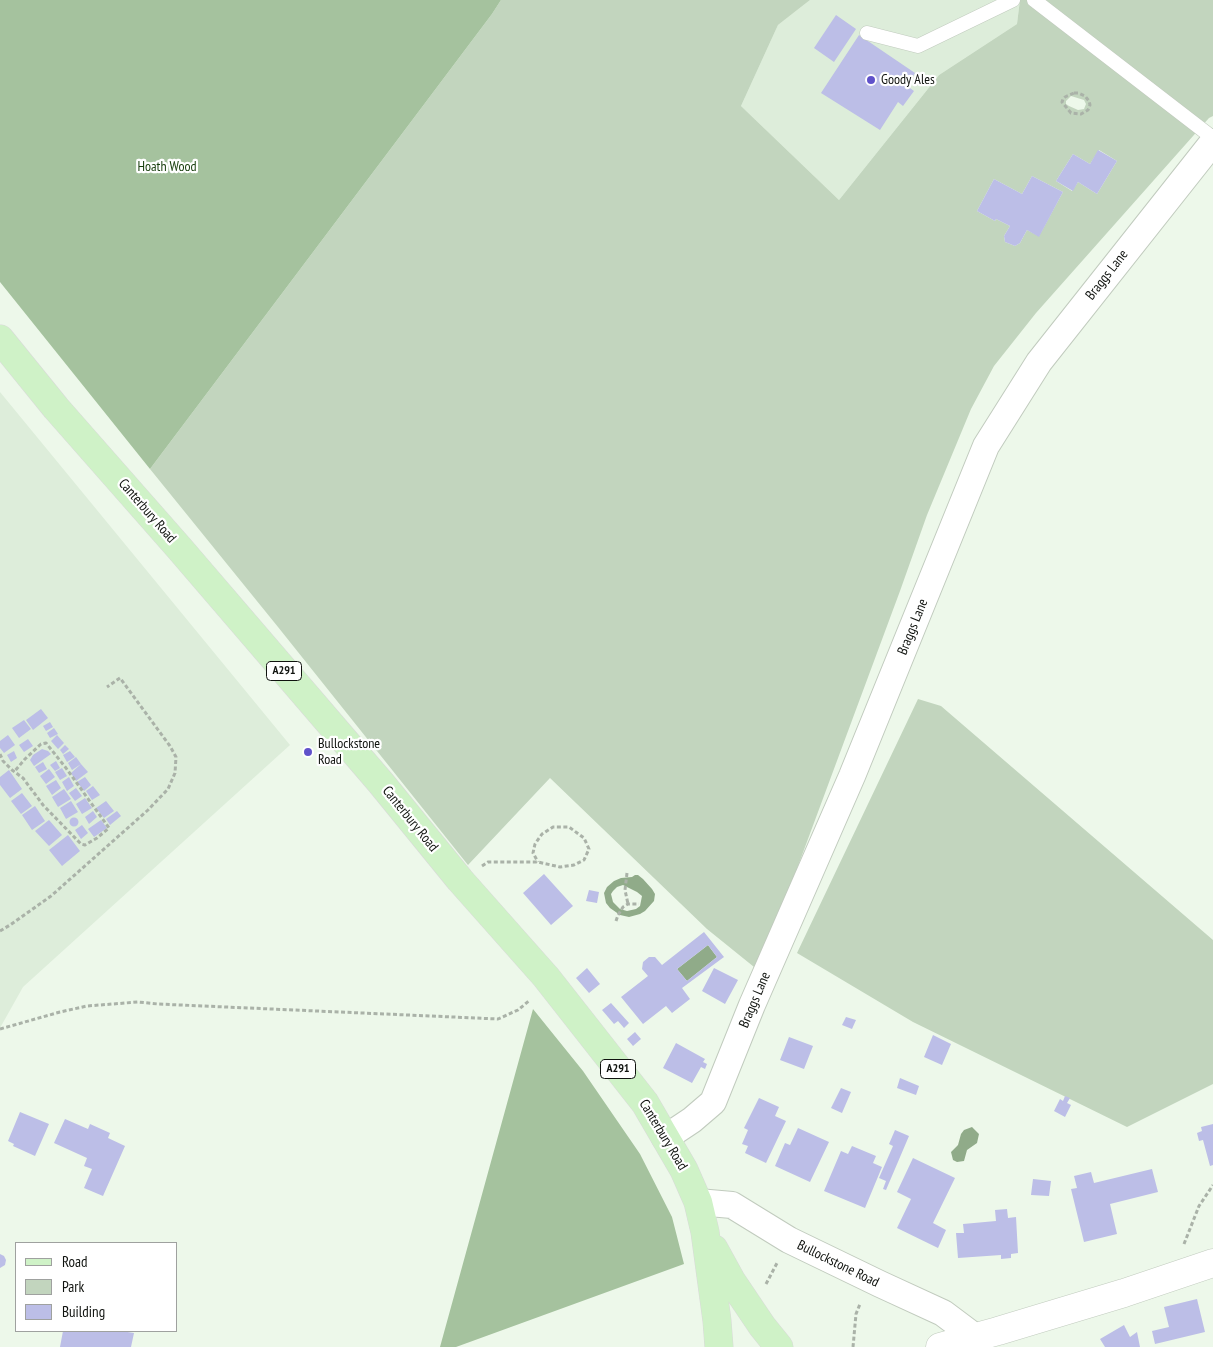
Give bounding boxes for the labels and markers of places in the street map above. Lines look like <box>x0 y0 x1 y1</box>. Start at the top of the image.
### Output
place label: Goody Ales <box>881 72 935 88</box>
marker: Goody Ales <box>865 74 877 86</box>
place label: Bullockstone Road <box>318 736 380 769</box>
marker: Bullockstone Road <box>302 746 314 758</box>

